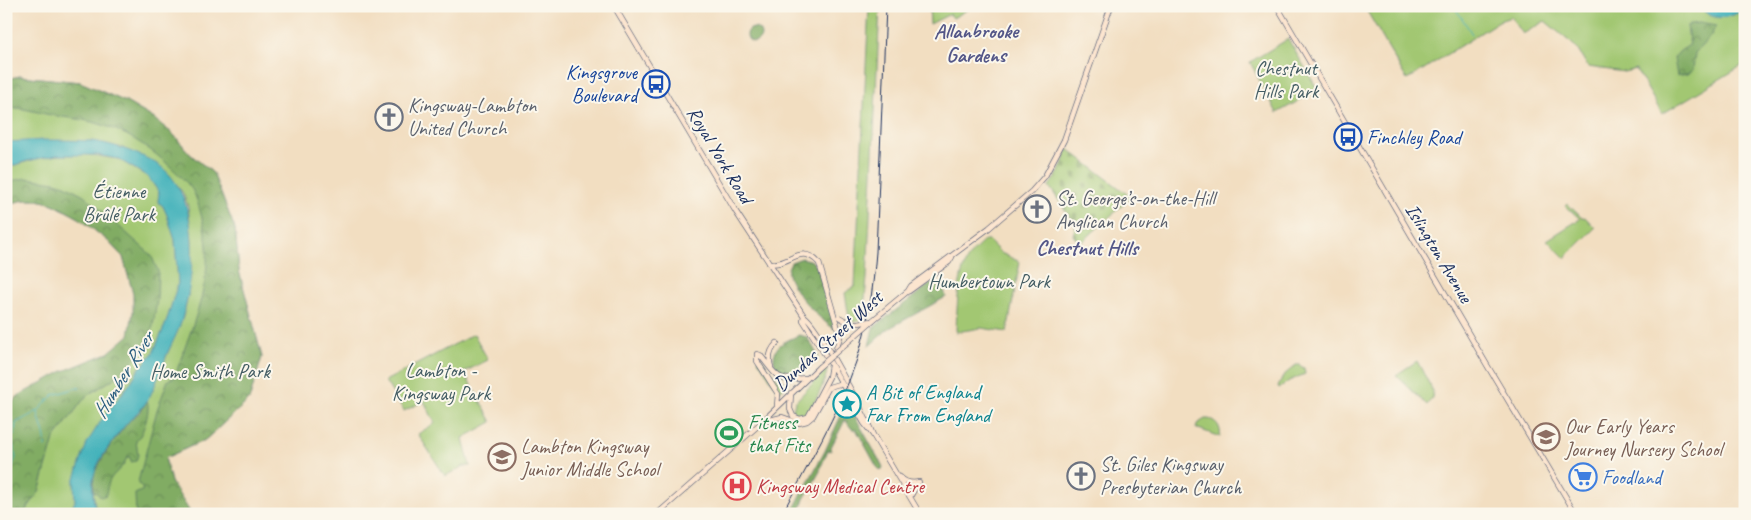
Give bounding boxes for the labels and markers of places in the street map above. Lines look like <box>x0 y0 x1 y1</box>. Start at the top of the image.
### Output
place label: Kingsgrove Boulevard <box>566 60 640 108</box>
bus stop icon: Kingsgrove Boulevard <box>641 69 671 99</box>
place label: Kingsway-Lambton United Church <box>408 93 537 141</box>
church icon: Kingsway-Lambton United Church <box>374 102 404 132</box>
bus stop icon: Finchley Road <box>1333 122 1363 152</box>
place label: Finchley Road <box>1367 125 1464 150</box>
place label: St. George’s-on-the-Hill Anglican Church <box>1056 186 1218 234</box>
church icon: St. George’s-on-the-Hill Anglican Church <box>1022 194 1052 224</box>
place label: A Bit of England Far From England <box>866 380 993 428</box>
place icon: A Bit of England Far From England <box>832 389 862 419</box>
place label: Fitness that Fits <box>748 410 812 458</box>
place label: Our Early Years Journey Nursery School <box>1564 414 1725 462</box>
sports icon: Fitness that Fits <box>714 418 744 448</box>
school or university icon: Our Early Years Journey Nursery School <box>1531 422 1561 452</box>
place label: Lambton Kingsway Junior Middle School <box>520 434 662 482</box>
school or university icon: Lambton Kingsway Junior Middle School <box>487 442 517 472</box>
place label: St. Giles Kingsway Presbyterian Church <box>1100 452 1242 500</box>
church icon: St. Giles Kingsway Presbyterian Church <box>1066 461 1096 491</box>
supermarket icon: Foodland <box>1568 462 1598 492</box>
place label: Foodland <box>1602 465 1664 490</box>
hospital icon: Kingsway Medical Centre <box>722 471 752 501</box>
place label: Kingsway Medical Centre <box>756 474 925 499</box>

